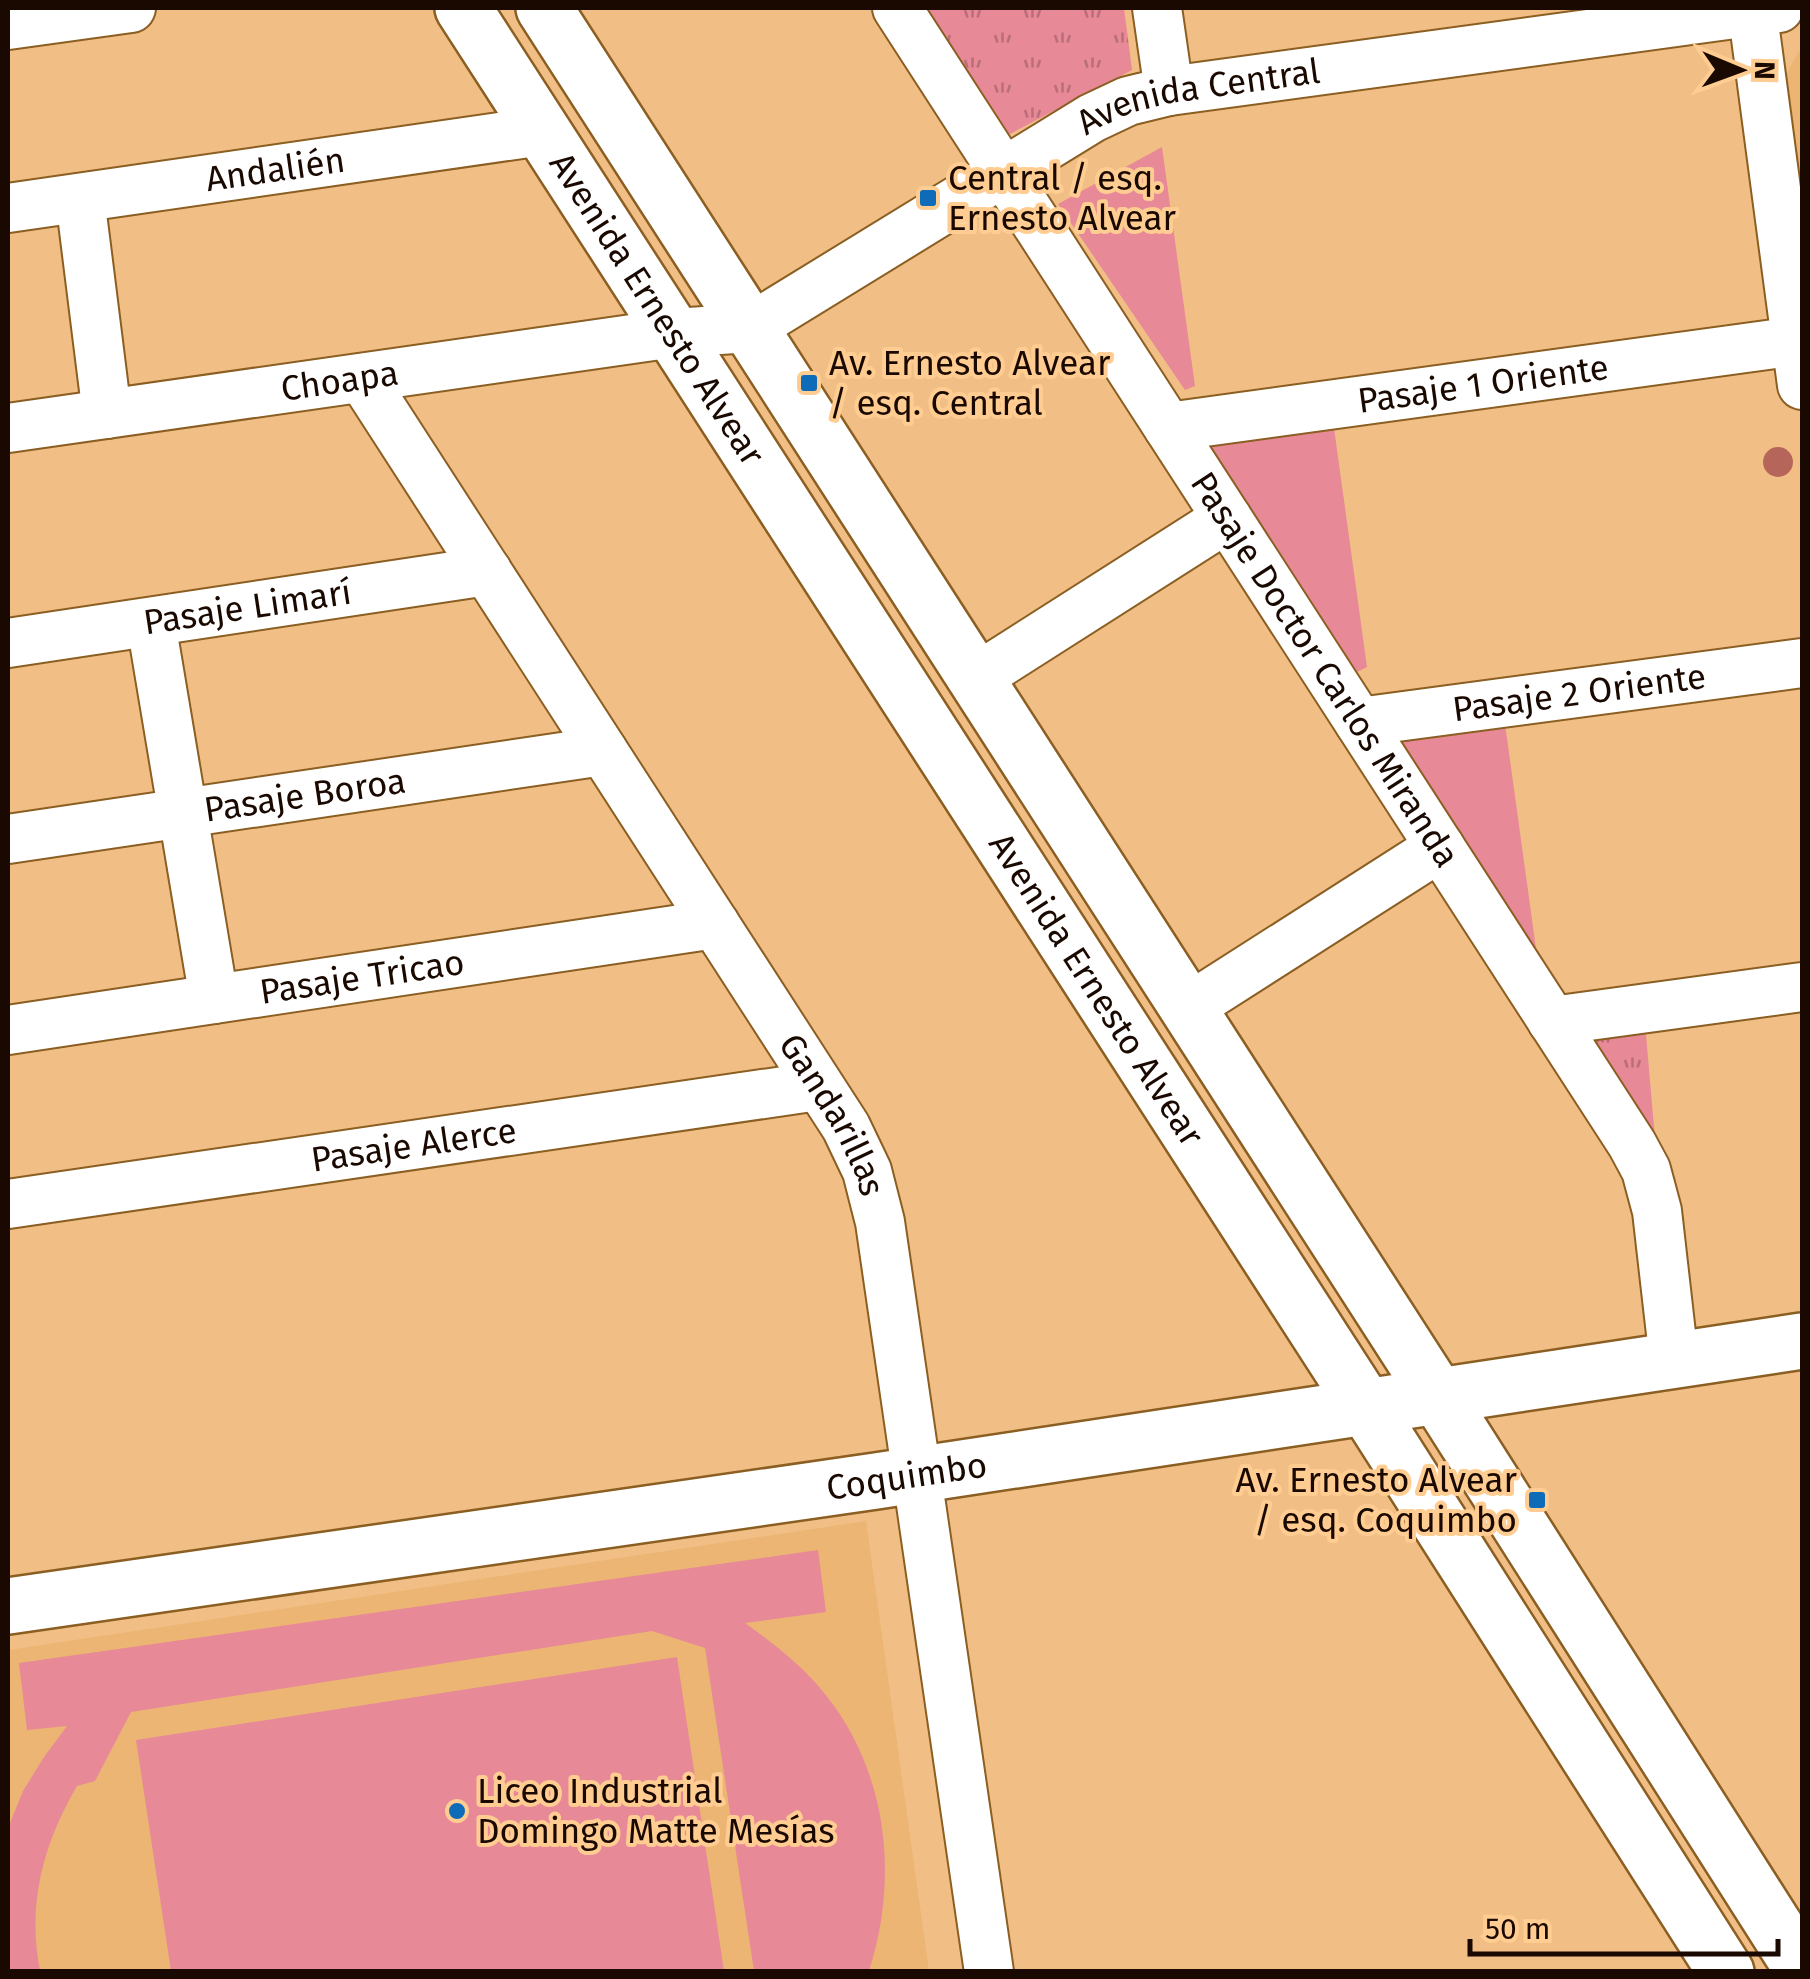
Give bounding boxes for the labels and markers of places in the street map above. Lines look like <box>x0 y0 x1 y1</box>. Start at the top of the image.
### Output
place label: Central / esq. Ernesto Alvear <box>948 157 1176 239</box>
marker: Central / esq. Ernesto Alvear <box>917 187 939 209</box>
place label: Av. Ernesto Alvear / esq. Central <box>829 342 1111 424</box>
marker: Av. Ernesto Alvear / esq. Central <box>798 372 820 394</box>
place label: Av. Ernesto Alvear / esq. Coquimbo <box>1235 1459 1517 1541</box>
marker: Av. Ernesto Alvear / esq. Coquimbo <box>1526 1489 1548 1511</box>
place label: Liceo Industrial Domingo Matte Mesías <box>477 1770 835 1852</box>
marker: Liceo Industrial Domingo Matte Mesías <box>446 1800 468 1822</box>

